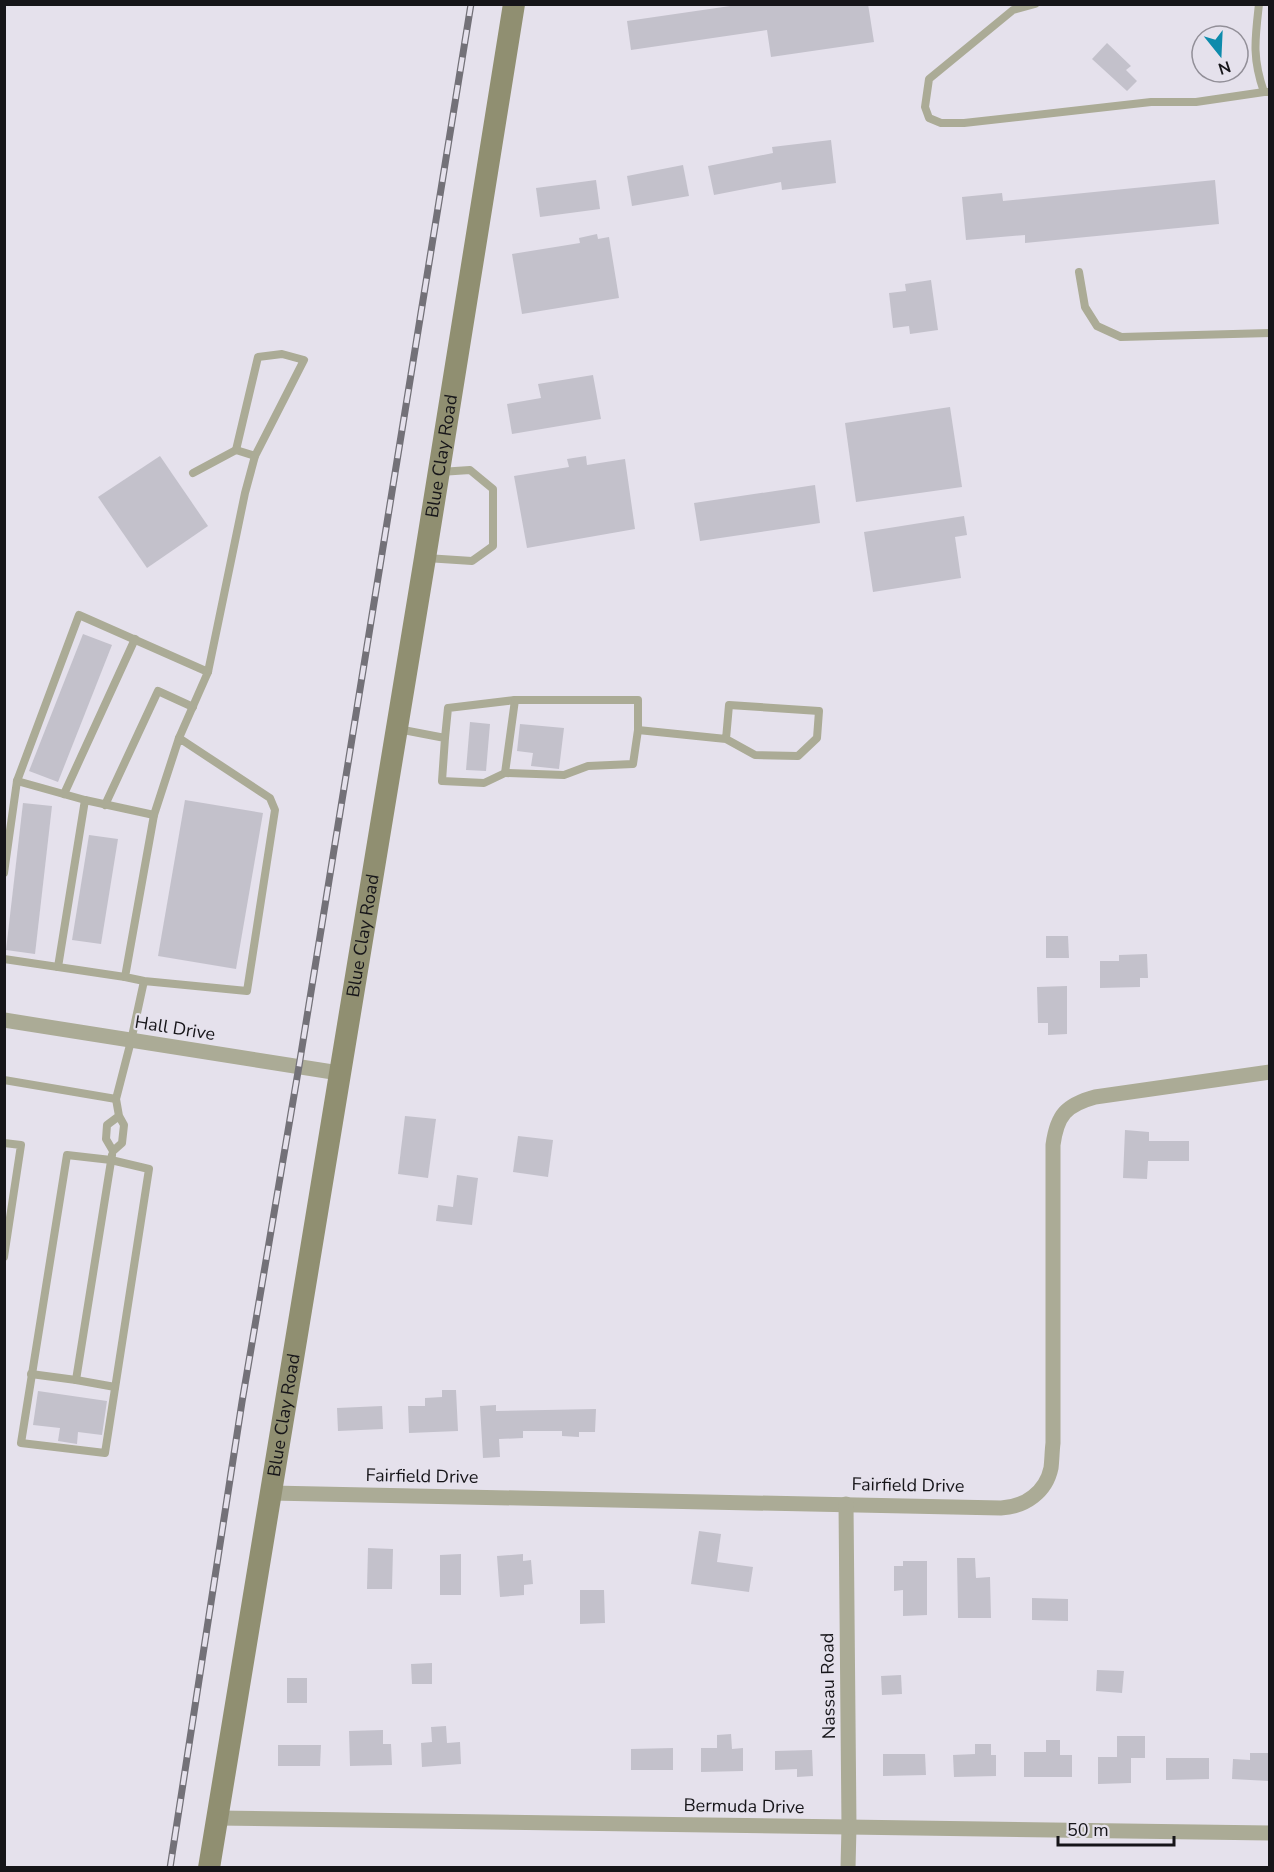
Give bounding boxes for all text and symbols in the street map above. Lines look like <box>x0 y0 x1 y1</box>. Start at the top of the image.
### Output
north arrow <box>1190 24 1250 84</box>
text: N <box>1215 55 1233 80</box>
street label: Blue Clay Road <box>420 393 463 519</box>
street label: Blue Clay Road <box>341 872 385 999</box>
street label: Hall Drive <box>133 1010 217 1046</box>
street label: Blue Clay Road <box>262 1352 306 1479</box>
street label: Fairfield Drive <box>365 1463 479 1489</box>
street label: Fairfield Drive <box>851 1472 965 1498</box>
street label: Nassau Road <box>815 1633 841 1739</box>
street label: Bermuda Drive <box>683 1793 805 1819</box>
scale bar <box>1058 1809 1174 1847</box>
text: 50 m <box>1067 1818 1109 1842</box>

